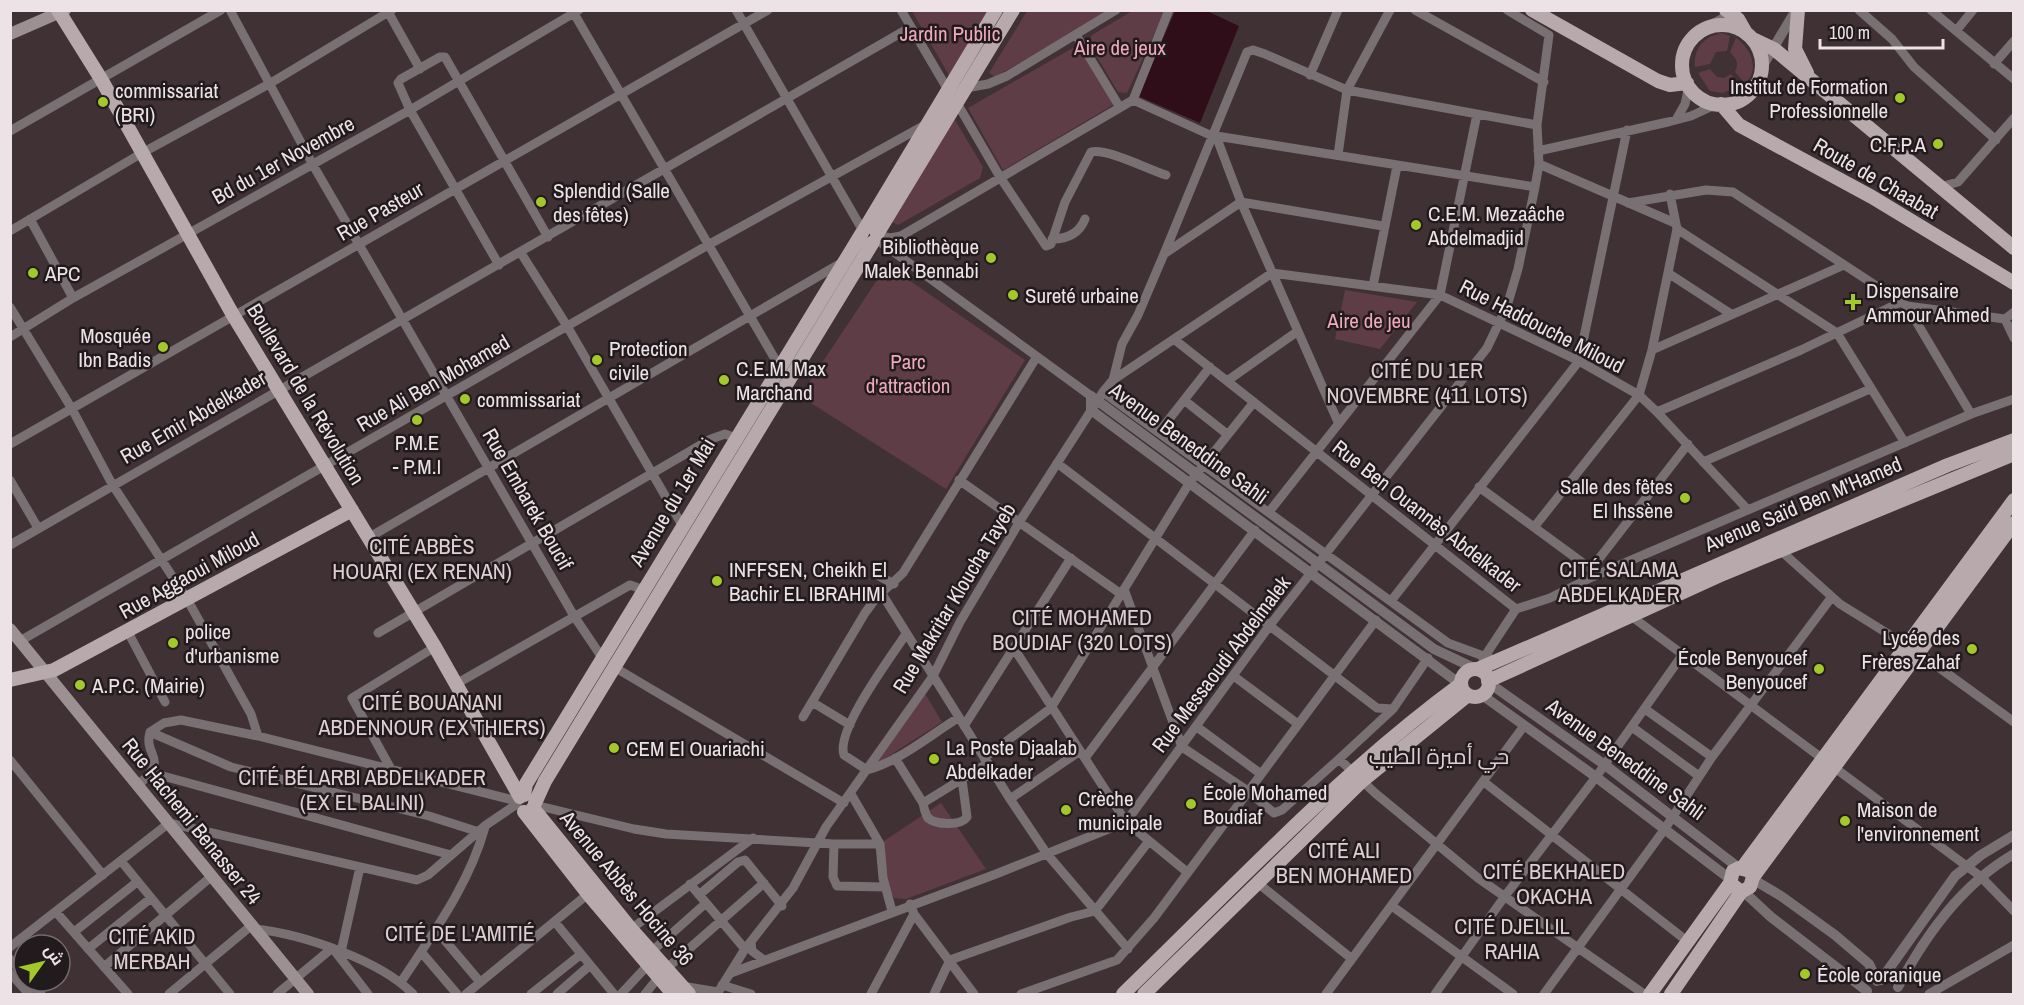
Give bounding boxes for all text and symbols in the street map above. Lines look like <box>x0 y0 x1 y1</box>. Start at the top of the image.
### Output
scale bar <box>1820 12 1943 50</box>
park label: Jardin Public <box>900 19 1000 48</box>
text: 100 m <box>1829 20 1870 45</box>
park label: Aire de jeux <box>1073 33 1166 62</box>
place label: Institut de Formation Professionnelle <box>1730 72 1888 125</box>
place label: commissariat (BRI) <box>115 76 219 129</box>
marker: Institut de Formation Professionnelle <box>1893 91 1907 105</box>
marker: commissariat (BRI) <box>96 95 110 109</box>
street label: Bd du 1er Novembre <box>206 109 360 211</box>
street label: Route de Chaabat <box>1808 130 1944 226</box>
place label: C.F.P.A <box>1870 130 1927 159</box>
marker: C.F.P.A <box>1931 137 1945 151</box>
street label: Rue Pasteur <box>331 174 429 247</box>
place label: Splendid (Salle des fêtes) <box>553 176 670 229</box>
marker: Splendid (Salle des fêtes) <box>534 195 548 209</box>
place label: C.E.M. Mezaâche Abdelmadjid <box>1427 199 1565 252</box>
marker: C.E.M. Mezaâche Abdelmadjid <box>1409 218 1423 232</box>
place label: Bibliothèque Malek Bennabi <box>864 232 979 285</box>
marker: Bibliothèque Malek Bennabi <box>984 251 998 265</box>
place label: APC <box>44 259 80 288</box>
marker: APC <box>26 266 40 280</box>
street label: Rue Haddouche Miloud <box>1455 272 1629 380</box>
place label: Dispensaire Ammour Ahmed <box>1865 276 1989 329</box>
place label: Sureté urbaine <box>1025 281 1139 310</box>
marker: Sureté urbaine <box>1006 288 1020 302</box>
marker: Dispensaire Ammour Ahmed <box>1844 293 1862 311</box>
street label: Boulevard de la Révolution <box>240 298 372 490</box>
park label: Aire de jeu <box>1326 306 1411 335</box>
place label: Mosquée Ibn Badis <box>78 321 151 374</box>
street label: Rue Ali Ben Mohamed <box>351 327 515 439</box>
place label: Protection civile <box>609 334 688 387</box>
marker: Mosquée Ibn Badis <box>156 340 170 354</box>
park label: Parc d'attraction <box>866 347 950 400</box>
marker: Protection civile <box>590 353 604 367</box>
place label: C.E.M. Max Marchand <box>736 354 826 407</box>
district label: CITÉ DU 1ER NOVEMBRE (411 LOTS) <box>1326 355 1528 410</box>
street label: Rue Emir Abdelkader <box>115 363 271 470</box>
marker: C.E.M. Max Marchand <box>717 373 731 387</box>
street label: Avenue Beneddine Sahli <box>1103 375 1274 511</box>
place label: commissariat <box>477 385 581 414</box>
marker: commissariat <box>458 392 472 406</box>
marker: P.M.E - P.M.I <box>410 413 424 427</box>
street label: Rue Embarek Boucif <box>476 423 580 575</box>
place label: P.M.E - P.M.I <box>393 428 441 481</box>
street label: Avenue du 1er Mai <box>622 432 722 573</box>
street label: Rue Ben Ouannès Abdelkader <box>1326 433 1528 599</box>
street label: Avenue Saïd Ben M'Hamed <box>1699 449 1906 559</box>
place label: Salle des fêtes El Ihssène <box>1560 472 1673 525</box>
marker: Salle des fêtes El Ihssène <box>1678 491 1692 505</box>
street label: Rue Makritar Kloucha Tayeb <box>886 497 1022 699</box>
street label: Rue Aggaoui Miloud <box>114 524 264 626</box>
district label: CITÉ ABBÈS HOUARI (EX RENAN) <box>332 531 512 586</box>
district label: CITÉ SALAMA ABDELKADER <box>1557 554 1680 609</box>
place label: INFFSEN, Cheikh El Bachir EL IBRAHIMI <box>729 555 887 608</box>
street label: Rue Messaoudi Abdelmalek <box>1145 569 1297 758</box>
marker: INFFSEN, Cheikh El Bachir EL IBRAHIMI <box>710 574 724 588</box>
district label: CITÉ MOHAMED BOUDIAF (320 LOTS) <box>992 602 1172 657</box>
place label: police d'urbanisme <box>185 617 279 670</box>
place label: Lycée des Frères Zahaf <box>1861 623 1960 676</box>
marker: police d'urbanisme <box>166 636 180 650</box>
marker: Lycée des Frères Zahaf <box>1965 642 1979 656</box>
place label: École Benyoucef Benyoucef <box>1678 643 1807 696</box>
marker: École Benyoucef Benyoucef <box>1812 662 1826 676</box>
place label: A.P.C. (Mairie) <box>91 671 205 700</box>
marker: A.P.C. (Mairie) <box>73 678 87 692</box>
district label: CITÉ BOUANANI ABDENNOUR (EX THIERS) <box>317 687 546 742</box>
street label: Avenue Beneddine Sahli <box>1540 691 1711 827</box>
street label: Rue Hachemi Benasser 24 <box>116 732 269 911</box>
place label: La Poste Djaalab Abdelkader <box>945 733 1077 786</box>
place label: CEM El Ouariachi <box>626 734 765 763</box>
marker: CEM El Ouariachi <box>607 741 621 755</box>
district label: حي أميرة الطيب <box>1369 741 1509 773</box>
marker: La Poste Djaalab Abdelkader <box>927 752 941 766</box>
district label: CITÉ BÉLARBI ABDELKADER (EX EL BALINI) <box>238 762 486 817</box>
place label: École Mohamed Boudiaf <box>1203 778 1327 831</box>
place label: Crèche municipale <box>1078 784 1162 837</box>
place label: Maison de l'environnement <box>1857 795 1979 848</box>
marker: École Mohamed Boudiaf <box>1184 797 1198 811</box>
marker: Crèche municipale <box>1059 803 1073 817</box>
street label: Avenue Abbès Hocine 36 <box>553 804 700 972</box>
marker: Maison de l'environnement <box>1838 814 1852 828</box>
district label: CITÉ ALI BEN MOHAMED <box>1276 835 1412 890</box>
district label: CITÉ BEKHALED OKACHA <box>1483 856 1625 911</box>
district label: CITÉ DJELLIL RAHIA <box>1454 911 1570 966</box>
district label: CITÉ DE L'AMITIÉ <box>385 918 535 948</box>
district label: CITÉ AKID MERBAH <box>108 921 196 976</box>
north arrow <box>12 933 72 993</box>
text: ش <box>40 940 69 969</box>
place label: École coranique <box>1817 960 1941 989</box>
marker: École coranique <box>1798 967 1812 981</box>

